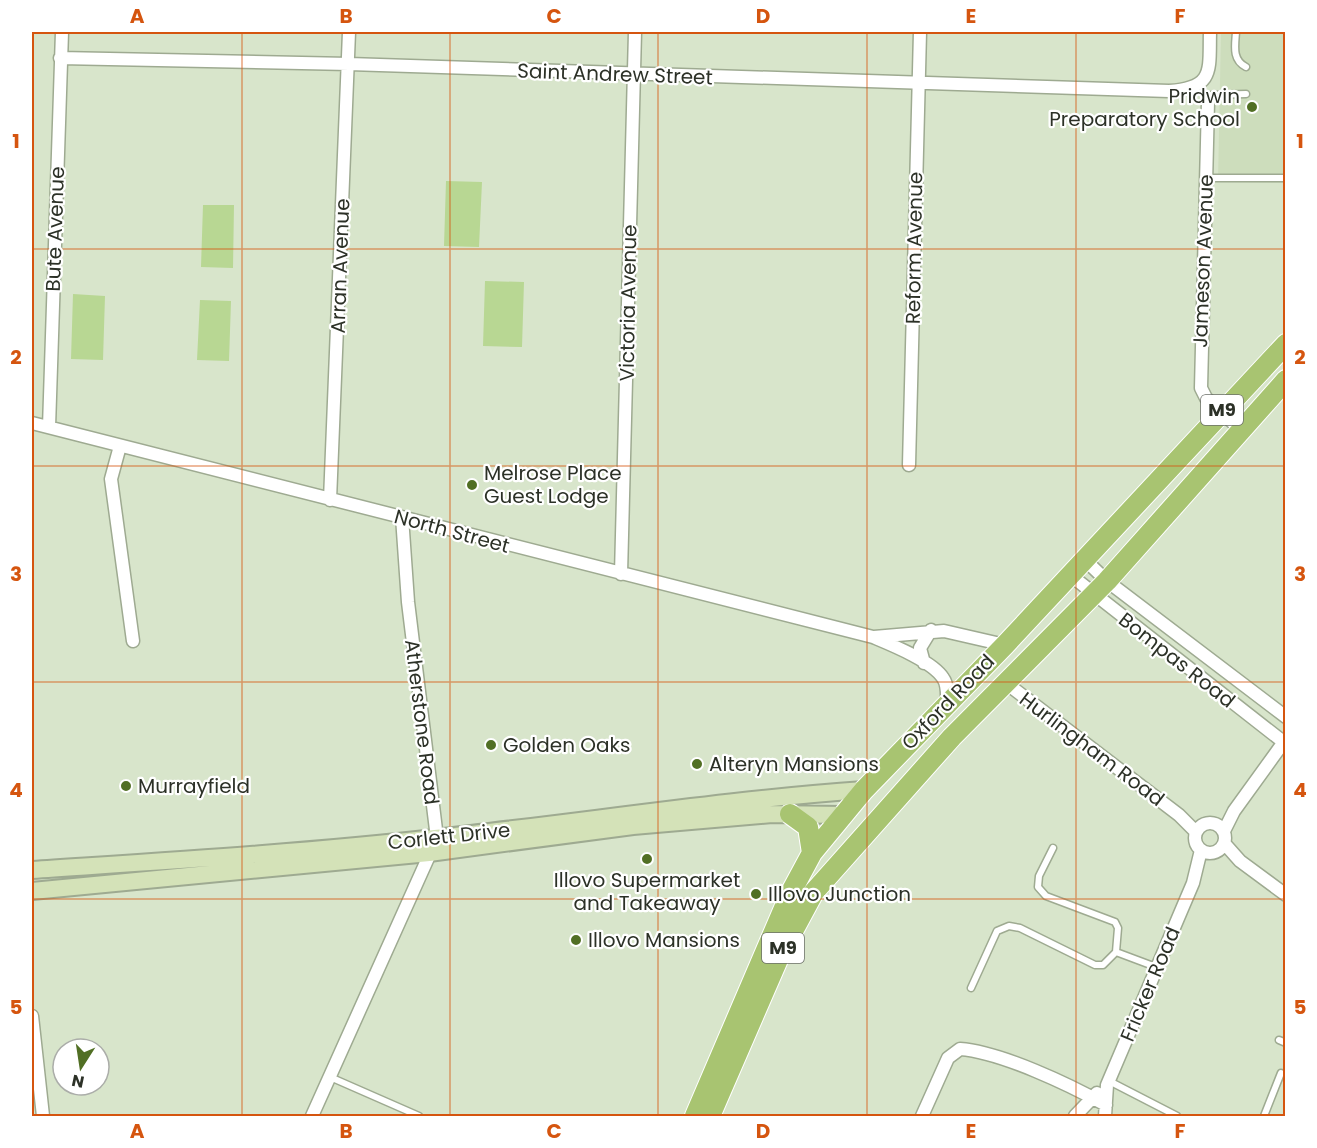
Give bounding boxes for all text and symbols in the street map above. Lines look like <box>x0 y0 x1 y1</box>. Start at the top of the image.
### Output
text: A <box>130 2 145 30</box>
text: B <box>339 2 353 30</box>
text: C <box>546 2 562 30</box>
text: D <box>756 2 770 30</box>
text: E <box>966 2 976 30</box>
text: F <box>1175 2 1186 30</box>
street label: Saint Andrew Street <box>517 57 713 91</box>
place label: Pridwin Preparatory School <box>1049 82 1240 133</box>
marker: Pridwin Preparatory School <box>1245 100 1259 114</box>
text: 1 <box>12 127 20 155</box>
text: 1 <box>1296 127 1304 155</box>
street label: Bute Avenue <box>39 166 71 292</box>
street label: Reform Avenue <box>899 172 929 324</box>
street label: Jameson Avenue <box>1186 174 1220 348</box>
street label: Arran Avenue <box>324 198 356 334</box>
street label: Victoria Avenue <box>613 224 643 382</box>
text: 2 <box>10 343 22 371</box>
text: 2 <box>1294 343 1306 371</box>
road number: M9 <box>1201 395 1243 425</box>
place label: Melrose Place Guest Lodge <box>484 459 622 510</box>
marker: Melrose Place Guest Lodge <box>465 478 479 492</box>
street label: North Street <box>391 502 513 560</box>
text: 3 <box>10 560 22 588</box>
text: 3 <box>1294 560 1306 588</box>
street label: Bompas Road <box>1113 606 1241 714</box>
street label: Atherstone Road <box>398 638 446 806</box>
street label: Oxford Road <box>895 648 1001 756</box>
street label: Hurlingham Road <box>1014 685 1170 813</box>
place label: Golden Oaks <box>503 731 630 759</box>
marker: Golden Oaks <box>484 738 498 752</box>
place label: Alteryn Mansions <box>709 750 879 778</box>
marker: Alteryn Mansions <box>690 757 704 771</box>
place label: Murrayfield <box>138 772 250 800</box>
text: 4 <box>9 776 23 804</box>
text: 4 <box>1293 776 1307 804</box>
marker: Murrayfield <box>119 779 133 793</box>
street label: Corlett Drive <box>386 816 512 856</box>
marker: Illovo Supermarket and Takeaway <box>640 852 654 866</box>
place label: Illovo Supermarket and Takeaway <box>554 866 740 917</box>
place label: Illovo Junction <box>768 880 911 908</box>
marker: Illovo Junction <box>749 887 763 901</box>
street label: Fricker Road <box>1113 922 1187 1046</box>
place label: Illovo Mansions <box>588 926 740 954</box>
marker: Illovo Mansions <box>569 933 583 947</box>
road number: M9 <box>762 933 804 963</box>
text: 5 <box>10 993 23 1021</box>
text: 5 <box>1294 993 1307 1021</box>
north arrow <box>51 1037 111 1097</box>
text: N <box>70 1069 86 1094</box>
text: A <box>130 1117 145 1145</box>
text: B <box>339 1117 353 1145</box>
text: C <box>546 1117 562 1145</box>
text: D <box>756 1117 770 1145</box>
text: E <box>966 1117 976 1145</box>
text: F <box>1175 1117 1186 1145</box>

